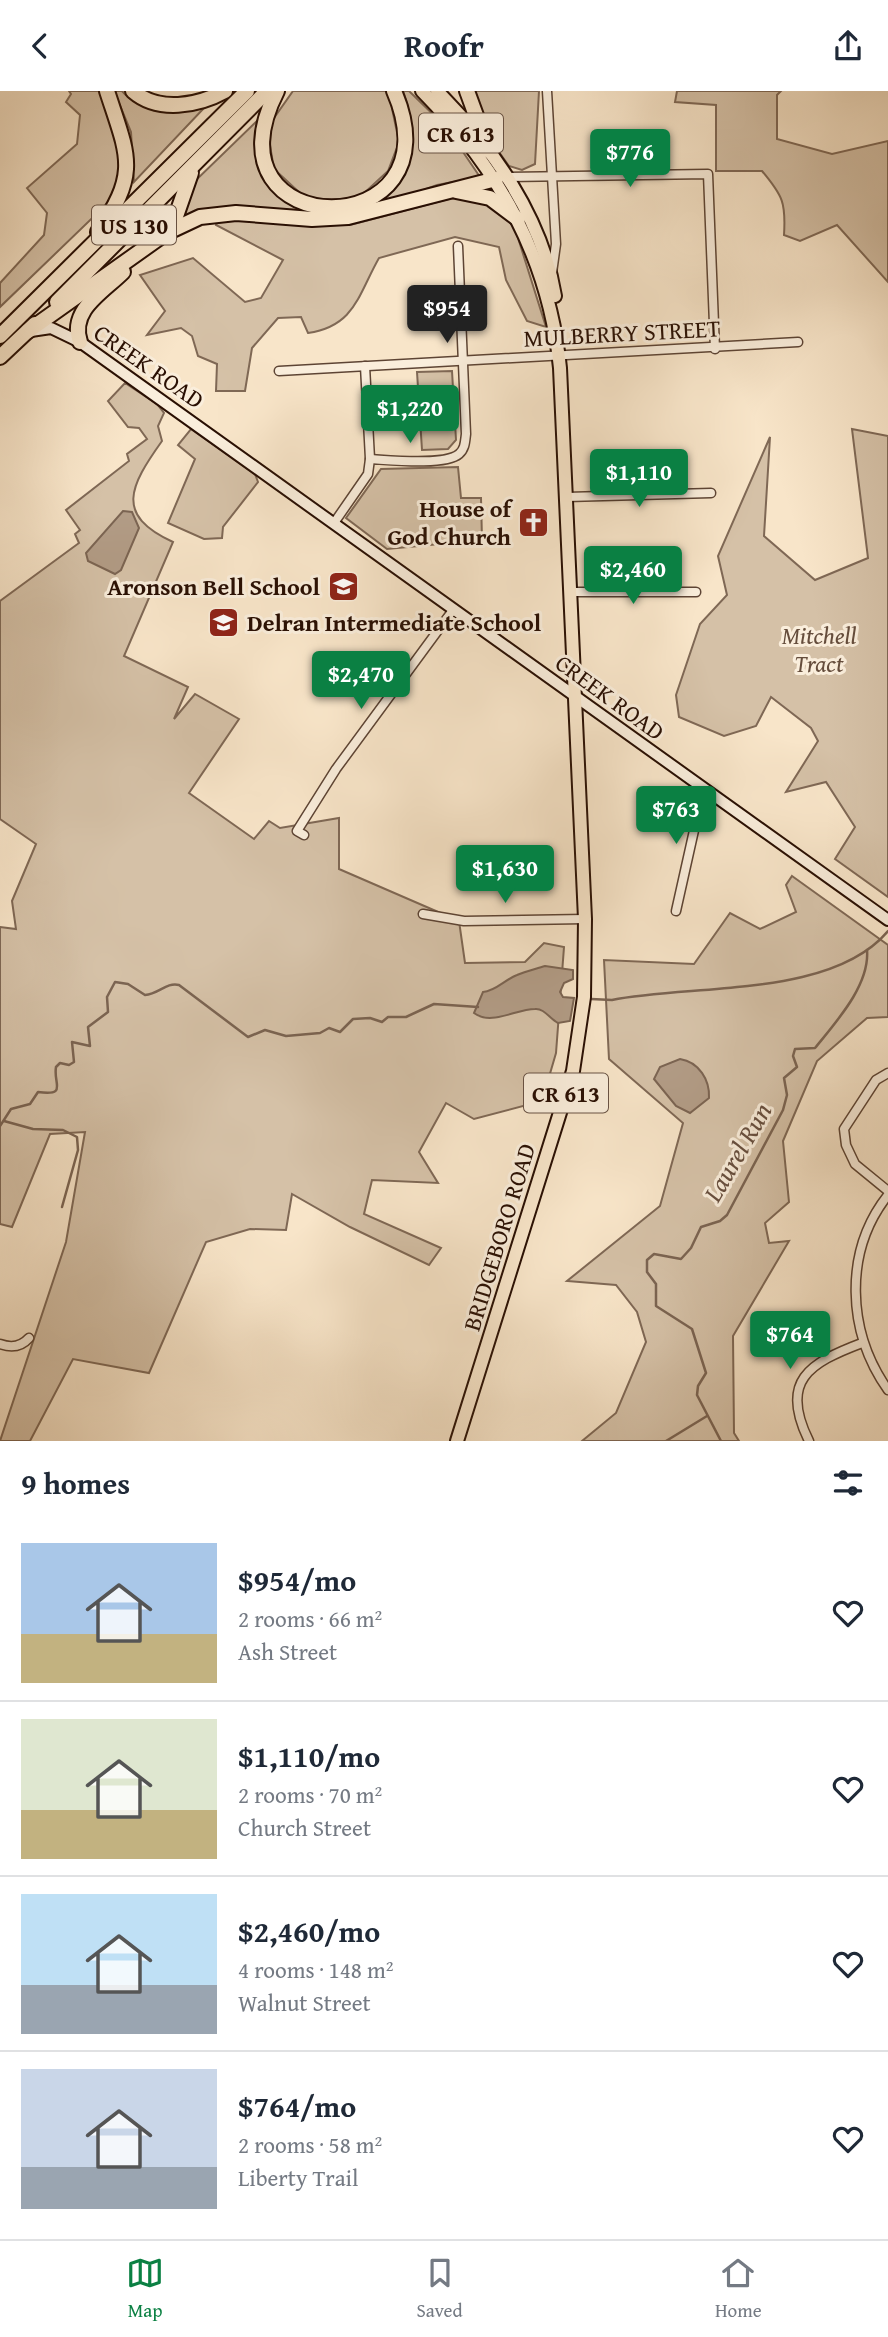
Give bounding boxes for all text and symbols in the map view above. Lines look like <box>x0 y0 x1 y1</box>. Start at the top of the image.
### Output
text: Roofr <box>404 22 484 69</box>
icon: back <box>21 27 59 65</box>
icon: share <box>829 27 867 65</box>
road number: CR 613 <box>419 113 503 152</box>
pin: $776 <box>589 129 671 189</box>
text: $776 <box>606 135 654 168</box>
road number: US 130 <box>92 205 176 245</box>
pin: $954 <box>406 285 488 345</box>
text: $954 <box>423 291 471 324</box>
street label: MULBERRY STREET <box>523 310 721 356</box>
street label: CREEK ROAD <box>87 315 211 417</box>
pin: $1,220 <box>353 385 467 445</box>
text: $1,220 <box>377 391 443 424</box>
pin: $1,110 <box>582 449 696 509</box>
text: $1,110 <box>606 455 672 488</box>
place label: House of God Church <box>388 491 514 554</box>
church icon: House of God Church <box>517 505 551 539</box>
pin: $2,460 <box>576 547 690 606</box>
text: $2,460 <box>600 552 666 585</box>
place label: Aronson Bell School <box>107 569 321 604</box>
school or university icon: Aronson Bell School <box>326 569 360 603</box>
school or university icon: Delran Intermediate School <box>207 605 241 639</box>
place label: Delran Intermediate School <box>247 605 542 640</box>
park label: Mitchell Tract <box>782 618 856 681</box>
street label: CREEK ROAD <box>548 645 672 749</box>
pin: $2,470 <box>304 651 418 711</box>
text: $2,470 <box>328 657 394 690</box>
pin: $763 <box>635 787 717 846</box>
text: $763 <box>652 792 700 825</box>
pin: $1,630 <box>448 845 562 905</box>
text: $1,630 <box>472 851 538 884</box>
road number: CR 613 <box>524 1073 608 1112</box>
water label: Laurel Run <box>692 1095 781 1210</box>
street label: BRIDGEBORO ROAD <box>454 1139 544 1335</box>
pin: $764 <box>749 1311 831 1371</box>
text: $764 <box>766 1317 814 1350</box>
text: 9 homes <box>21 1461 130 1505</box>
icon: filters <box>829 1464 867 1502</box>
text: $954/mo <box>238 1558 356 1602</box>
icon: home <box>77 1571 161 1655</box>
icon: heart <box>829 1594 867 1632</box>
text: 2 rooms · 66 m² <box>238 1602 382 1635</box>
text: Ash Street <box>238 1635 337 1668</box>
text: $1,110/mo <box>238 1734 380 1778</box>
icon: home <box>77 1747 161 1831</box>
icon: heart <box>829 1770 867 1808</box>
text: 2 rooms · 70 m² <box>238 1778 382 1811</box>
text: Church Street <box>238 1811 371 1844</box>
text: $2,460/mo <box>238 1909 380 1953</box>
icon: home <box>77 1922 161 2006</box>
icon: heart <box>829 1945 867 1983</box>
text: 4 rooms · 148 m² <box>238 1953 393 1986</box>
text: Walnut Street <box>238 1986 371 2019</box>
text: $764/mo <box>238 2084 356 2128</box>
icon: home <box>77 2097 161 2181</box>
icon: heart <box>829 2120 867 2158</box>
text: 2 rooms · 58 m² <box>238 2128 382 2161</box>
text: Liberty Trail <box>238 2161 358 2194</box>
tab: Map <box>126 2254 164 2324</box>
tab: Saved <box>417 2254 463 2324</box>
tab: Home <box>715 2254 762 2324</box>

